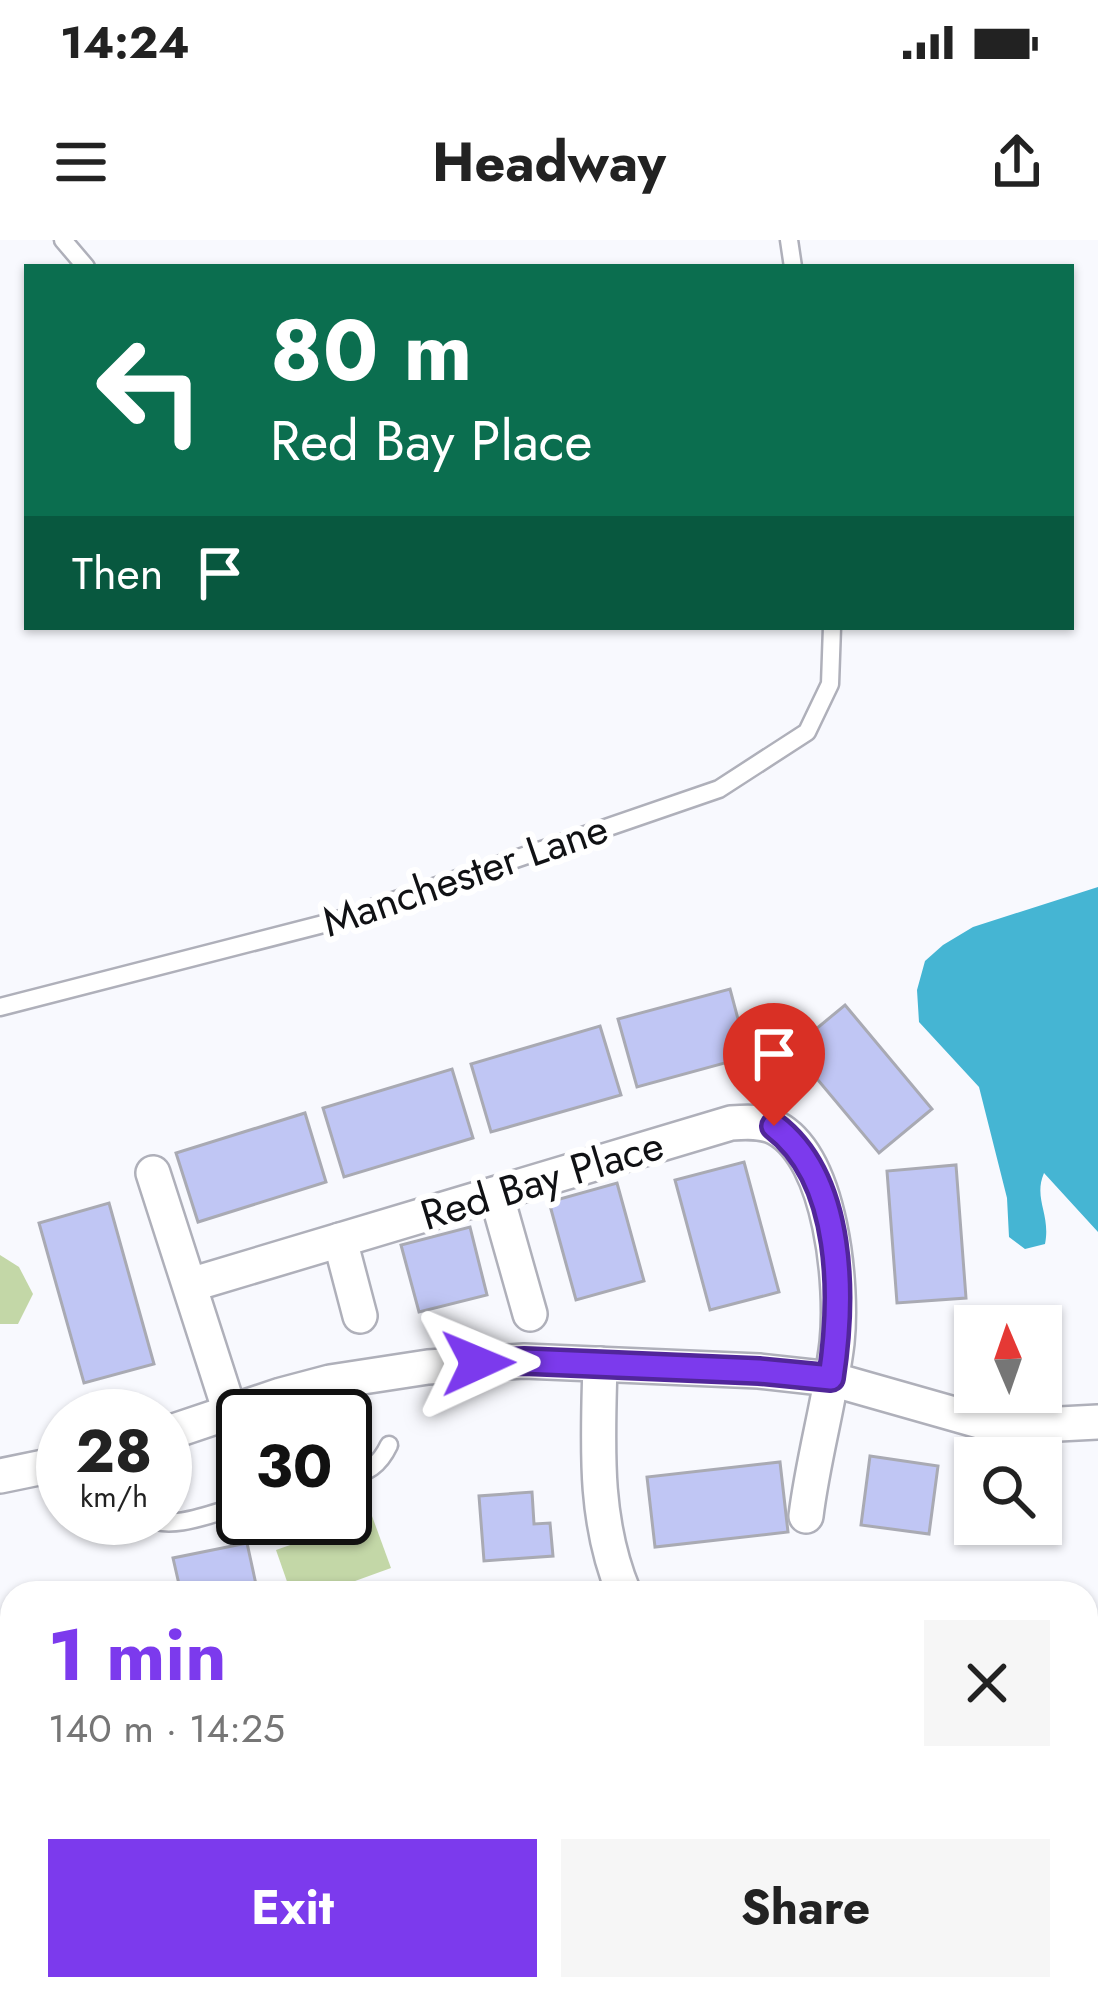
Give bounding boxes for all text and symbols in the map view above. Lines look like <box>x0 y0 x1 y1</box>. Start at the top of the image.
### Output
text: 14:24 <box>60 10 190 75</box>
text: Headway <box>432 123 666 201</box>
icon: menu <box>48 129 114 195</box>
icon: share <box>984 129 1050 195</box>
text: 80 m <box>270 290 472 412</box>
icon: left <box>72 312 228 468</box>
text: Red Bay Place <box>270 402 592 480</box>
icon: arrive <box>187 540 253 606</box>
text: Then <box>72 541 163 606</box>
street label: Manchester Lane <box>314 798 616 952</box>
pin <box>723 1003 825 1126</box>
icon: arrive <box>741 1021 807 1087</box>
street label: Red Bay Place <box>413 1114 671 1246</box>
position arrow <box>415 1300 541 1426</box>
north arrow <box>954 1305 1062 1413</box>
map controls <box>954 1305 1062 1545</box>
speed limit sign: 30 <box>216 1389 372 1545</box>
text: 28 <box>76 1408 152 1495</box>
button: search <box>954 1437 1062 1545</box>
text: km/h <box>80 1475 148 1518</box>
text: 1 min <box>48 1603 227 1707</box>
button: close <box>924 1620 1050 1746</box>
text: 140 m · 14:25 <box>48 1700 285 1757</box>
button: Exit <box>48 1839 537 1977</box>
button: Share <box>561 1839 1050 1977</box>

